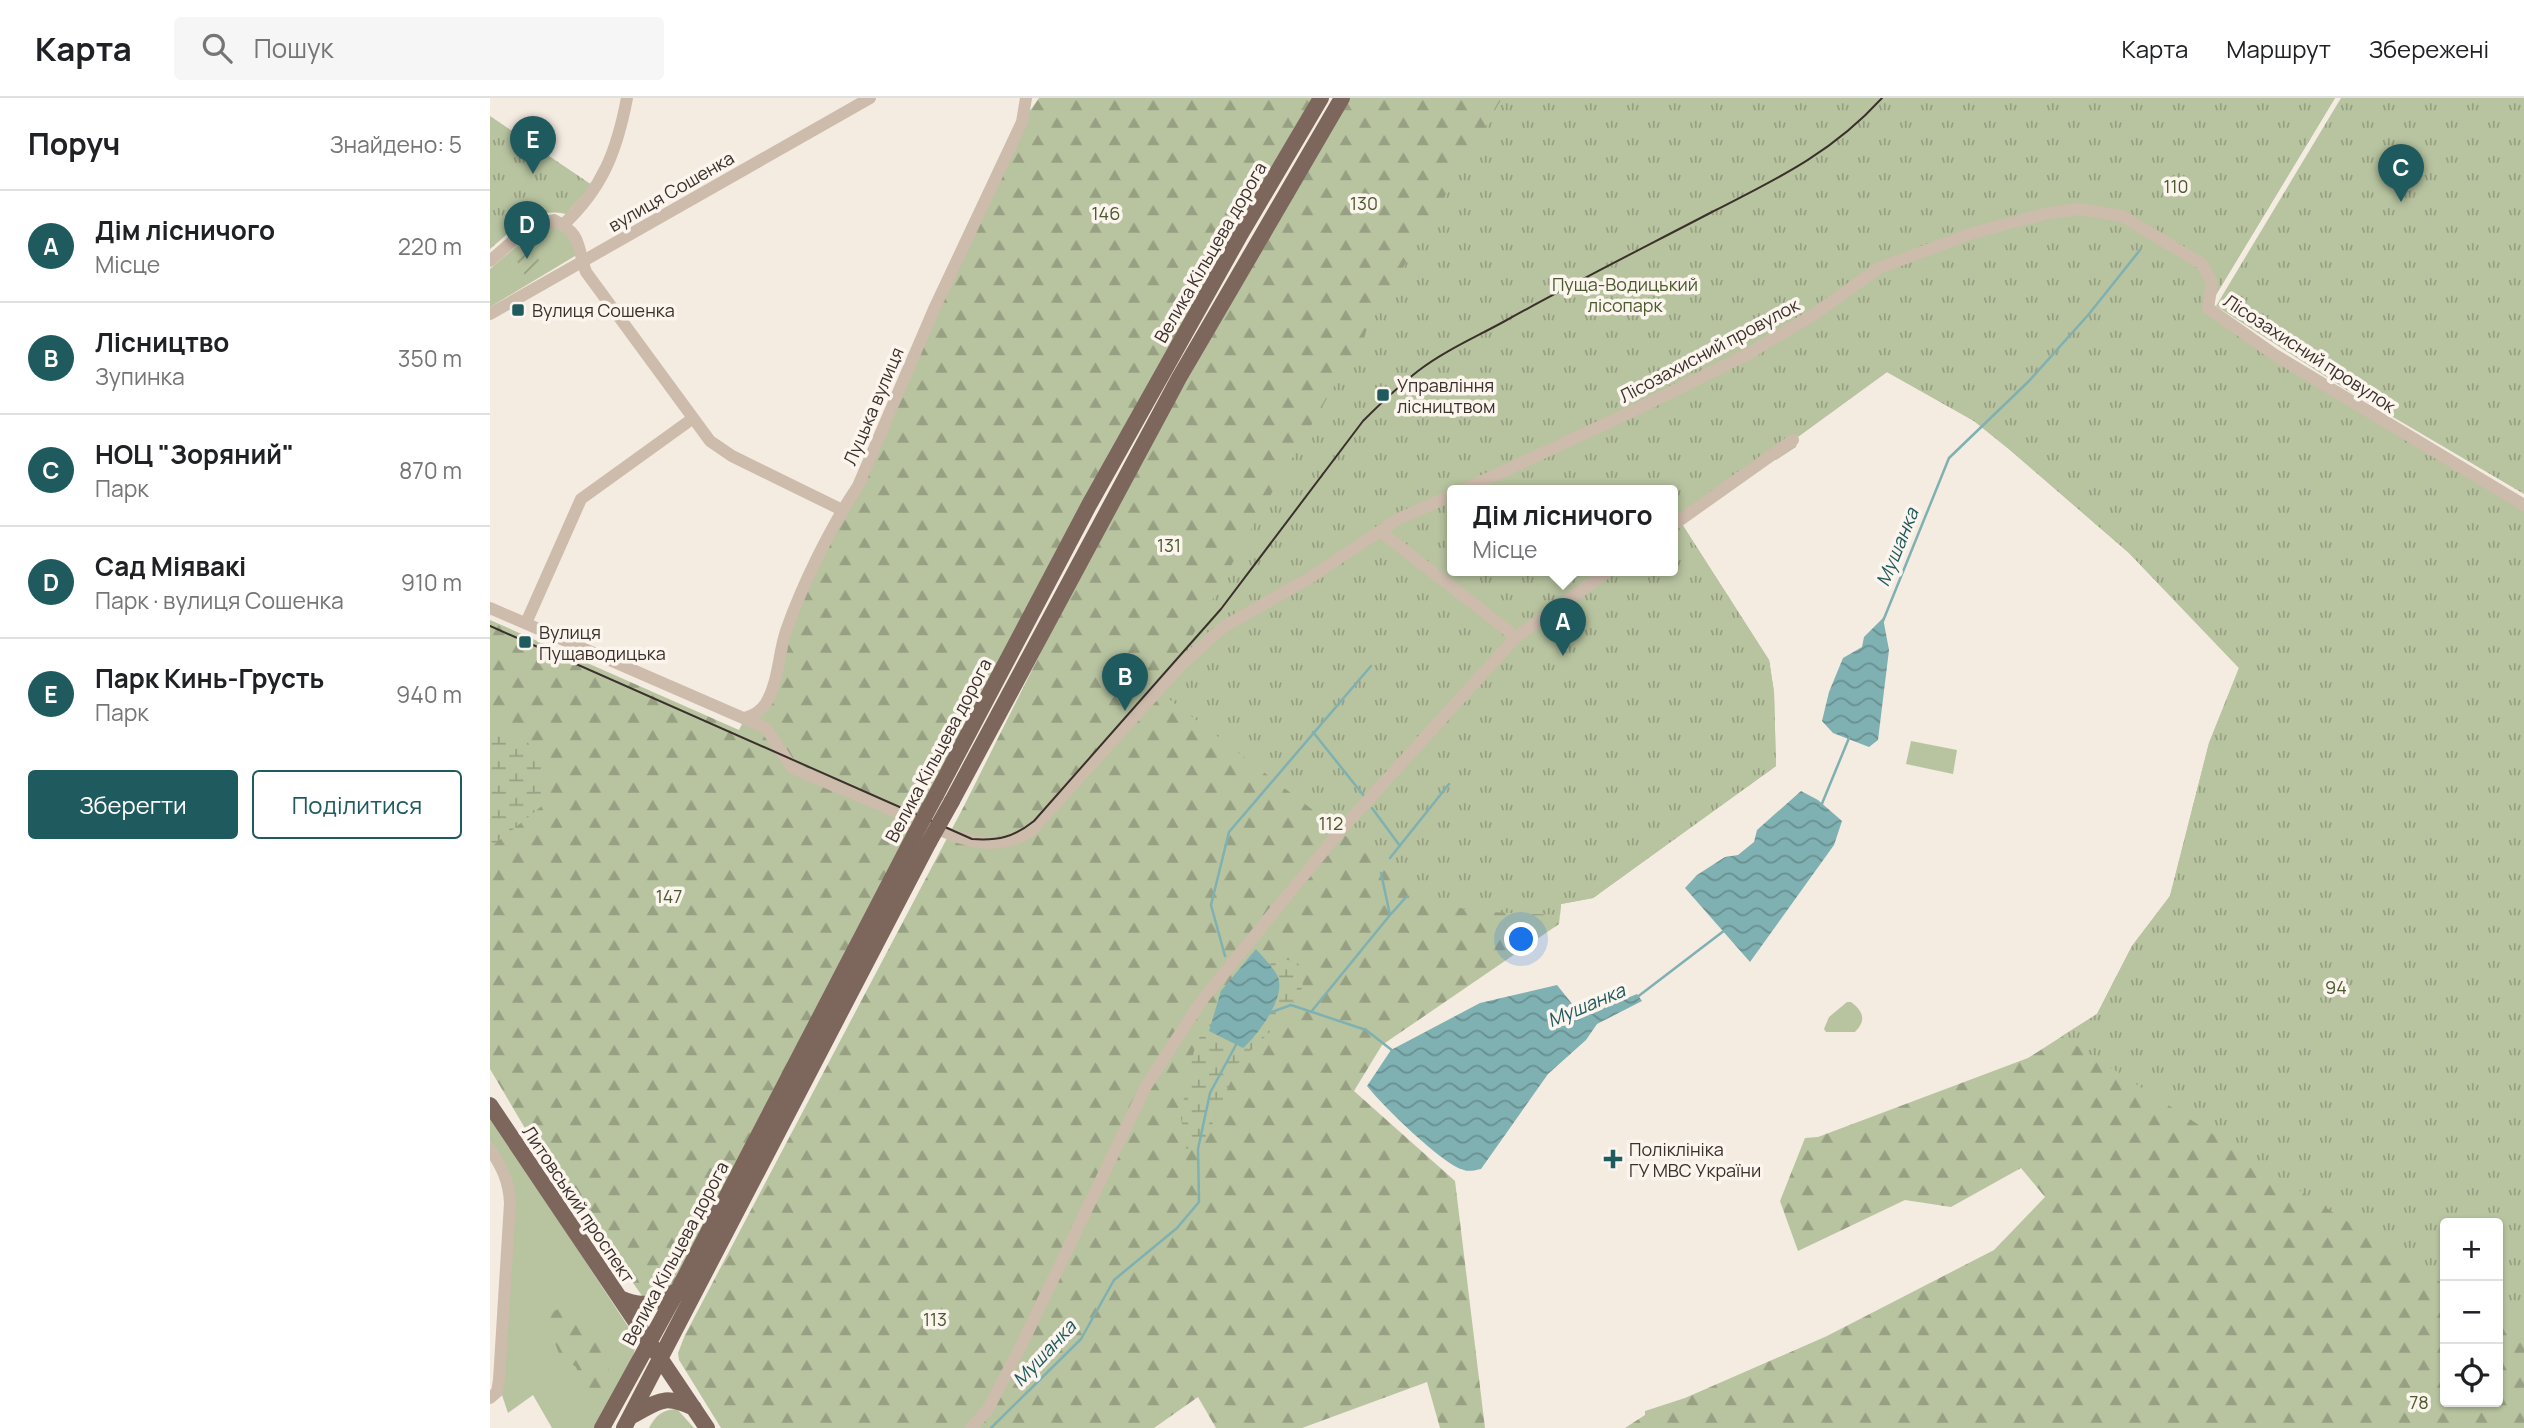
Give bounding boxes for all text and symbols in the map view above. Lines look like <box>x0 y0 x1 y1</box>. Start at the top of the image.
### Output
search box <box>174 17 664 80</box>
text: Карта <box>35 26 132 71</box>
icon: search <box>198 29 236 67</box>
text: Пошук <box>254 30 334 66</box>
text: Карта <box>2122 32 2188 65</box>
text: Маршрут <box>2226 32 2331 65</box>
text: Збережені <box>2369 32 2489 65</box>
pin: E <box>510 116 556 174</box>
text: Поруч <box>28 123 120 164</box>
text: Знайдено: 5 <box>330 128 462 160</box>
pin: C <box>2378 144 2424 202</box>
street label: вулиця Сошенка <box>604 145 738 237</box>
street label: Велика Кільцева дорога <box>1148 157 1272 347</box>
park label: 110 <box>2163 174 2189 198</box>
park label: 130 <box>1350 191 1378 215</box>
pin: D <box>504 201 550 259</box>
park label: 146 <box>1092 201 1120 225</box>
text: Дім лісничого <box>95 212 275 248</box>
text: A <box>43 230 59 262</box>
text: 220 m <box>398 230 462 262</box>
text: Місце <box>95 248 160 280</box>
park label: Пуща-Водицький лісопарк <box>1552 272 1698 317</box>
street label: Лісозахисний провулок <box>2219 288 2402 418</box>
street label: Лісозахисний провулок <box>1615 292 1804 408</box>
place label: Вулиця Сошенка <box>532 298 675 322</box>
marker: Вулиця Сошенка <box>510 302 526 318</box>
text: Лісництво <box>95 324 229 360</box>
text: B <box>44 342 58 374</box>
text: 350 m <box>398 342 462 374</box>
street label: Луцька вулиця <box>837 343 909 469</box>
text: Зупинка <box>95 360 185 392</box>
place label: Управління лісництвом <box>1397 373 1495 418</box>
marker: Управління лісництвом <box>1375 387 1391 403</box>
text: НОЦ "Зоряний" <box>95 436 294 472</box>
text: C <box>43 454 60 486</box>
text: 870 m <box>399 454 462 486</box>
text: Парк <box>95 472 149 504</box>
popup <box>1447 485 1678 576</box>
text: Дім лісничого <box>1472 497 1653 533</box>
water label: Мушанка <box>1870 503 1925 590</box>
park label: 131 <box>1157 533 1181 557</box>
text: Місце <box>1472 533 1537 565</box>
text: Сад Міявакі <box>95 548 246 584</box>
text: D <box>43 566 59 598</box>
text: 910 m <box>401 566 462 598</box>
text: Парк · вулиця Сошенка <box>95 584 344 616</box>
pin: A <box>1540 598 1586 656</box>
place label: Вулиця Пущаводицька <box>539 620 666 665</box>
marker: Вулиця Пущаводицька <box>517 634 533 650</box>
pin: B <box>1102 653 1148 711</box>
street label: Велика Кільцева дорога <box>879 654 997 846</box>
text: Парк Кинь-Грусть <box>95 660 324 696</box>
text: E <box>44 678 58 710</box>
text: 940 m <box>396 678 462 710</box>
text: Парк <box>95 696 149 728</box>
button: Зберегти <box>28 770 238 839</box>
button: Поділитися <box>252 770 462 839</box>
park label: 112 <box>1319 811 1343 835</box>
park label: 147 <box>656 884 682 908</box>
your location <box>1504 922 1538 956</box>
park label: 94 <box>2325 975 2347 999</box>
water label: Мушанка <box>1543 976 1630 1033</box>
street label: Литовський проспект <box>517 1121 641 1287</box>
place label: Поліклініка ГУ МВС України <box>1629 1137 1761 1182</box>
marker: Поліклініка ГУ МВС України <box>1603 1149 1623 1169</box>
street label: Велика Кільцева дорога <box>616 1157 734 1349</box>
map controls <box>2440 1218 2503 1407</box>
button: + <box>2440 1218 2503 1281</box>
button: − <box>2440 1281 2503 1344</box>
park label: 113 <box>923 1307 947 1331</box>
water label: Мушанка <box>1006 1313 1083 1392</box>
button: locate <box>2440 1344 2503 1407</box>
park label: 78 <box>2409 1390 2429 1414</box>

